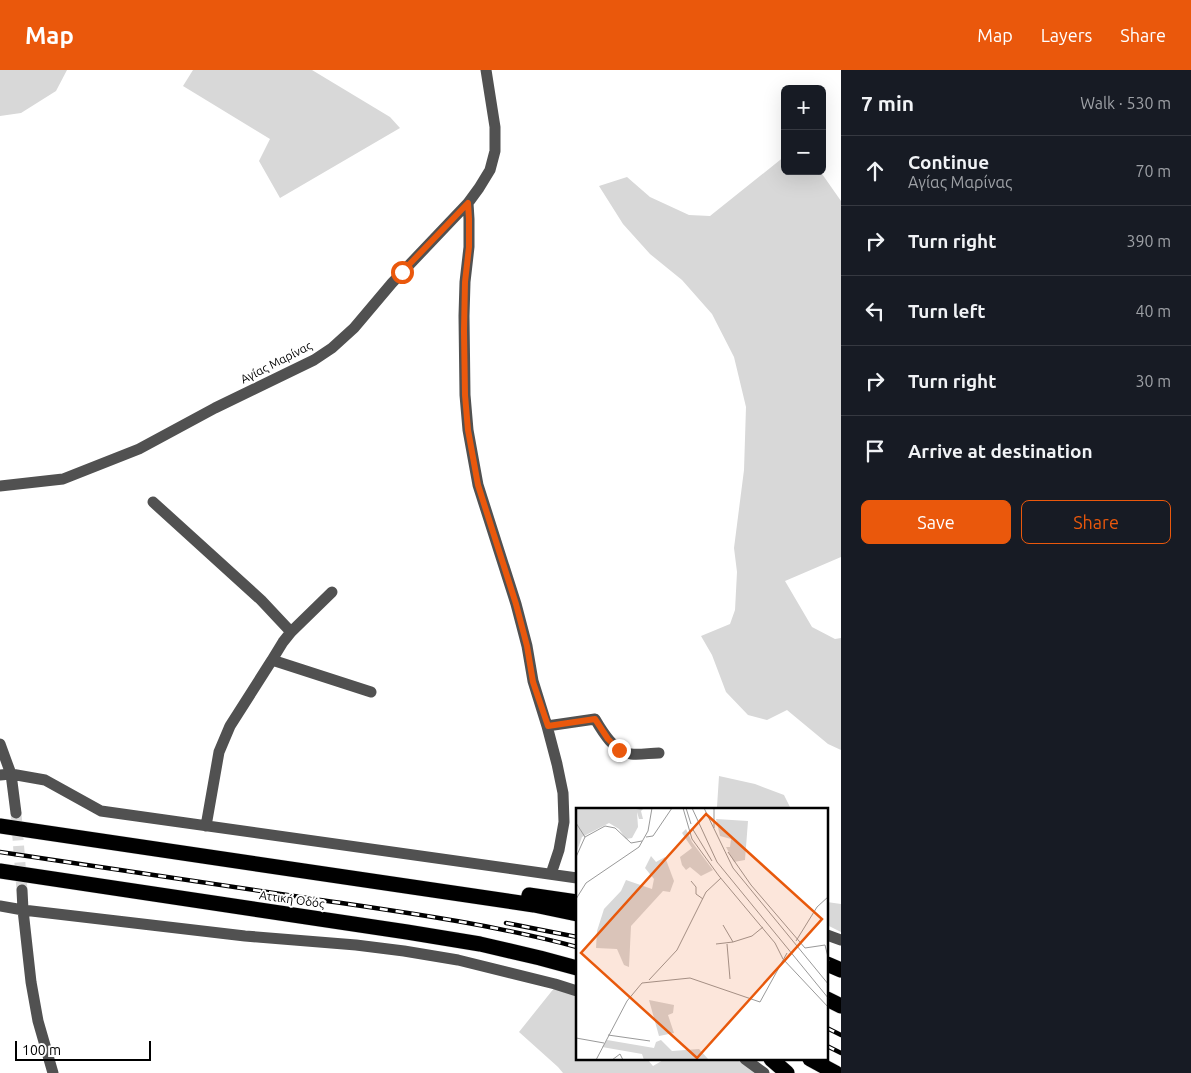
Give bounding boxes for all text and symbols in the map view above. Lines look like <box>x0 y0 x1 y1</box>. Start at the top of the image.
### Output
text: Map <box>25 22 74 49</box>
text: Map <box>977 25 1013 45</box>
text: Layers <box>1041 25 1092 45</box>
text: Share <box>1120 25 1166 45</box>
map controls <box>781 85 826 175</box>
button: + <box>781 85 826 130</box>
text: 7 min <box>861 91 914 115</box>
text: Walk · 530 m <box>1080 94 1171 112</box>
button: − <box>781 130 826 175</box>
text: Continue <box>908 151 989 173</box>
icon: ahead <box>861 157 889 185</box>
text: 70 m <box>1135 162 1171 180</box>
text: Αγίας Μαρίνας <box>908 173 1012 191</box>
icon: right <box>861 227 889 255</box>
text: Turn right <box>908 230 996 252</box>
text: 390 m <box>1126 232 1171 250</box>
route start <box>391 261 414 284</box>
icon: left <box>861 297 889 325</box>
text: Turn left <box>908 300 986 322</box>
text: 40 m <box>1135 302 1171 320</box>
street label: Αγίας Μαρίνας <box>238 338 315 386</box>
icon: right <box>861 367 889 395</box>
text: Turn right <box>908 370 996 392</box>
text: 30 m <box>1135 372 1171 390</box>
icon: arrive <box>861 437 889 465</box>
text: Arrive at destination <box>908 440 1093 462</box>
button: Save <box>861 500 1011 544</box>
button: Share <box>1021 500 1171 544</box>
route end <box>608 739 631 762</box>
inset map <box>576 808 828 1060</box>
street label: Αττική Οδός <box>258 888 326 911</box>
scale bar <box>15 1038 151 1061</box>
text: 100 m <box>22 1042 61 1058</box>

